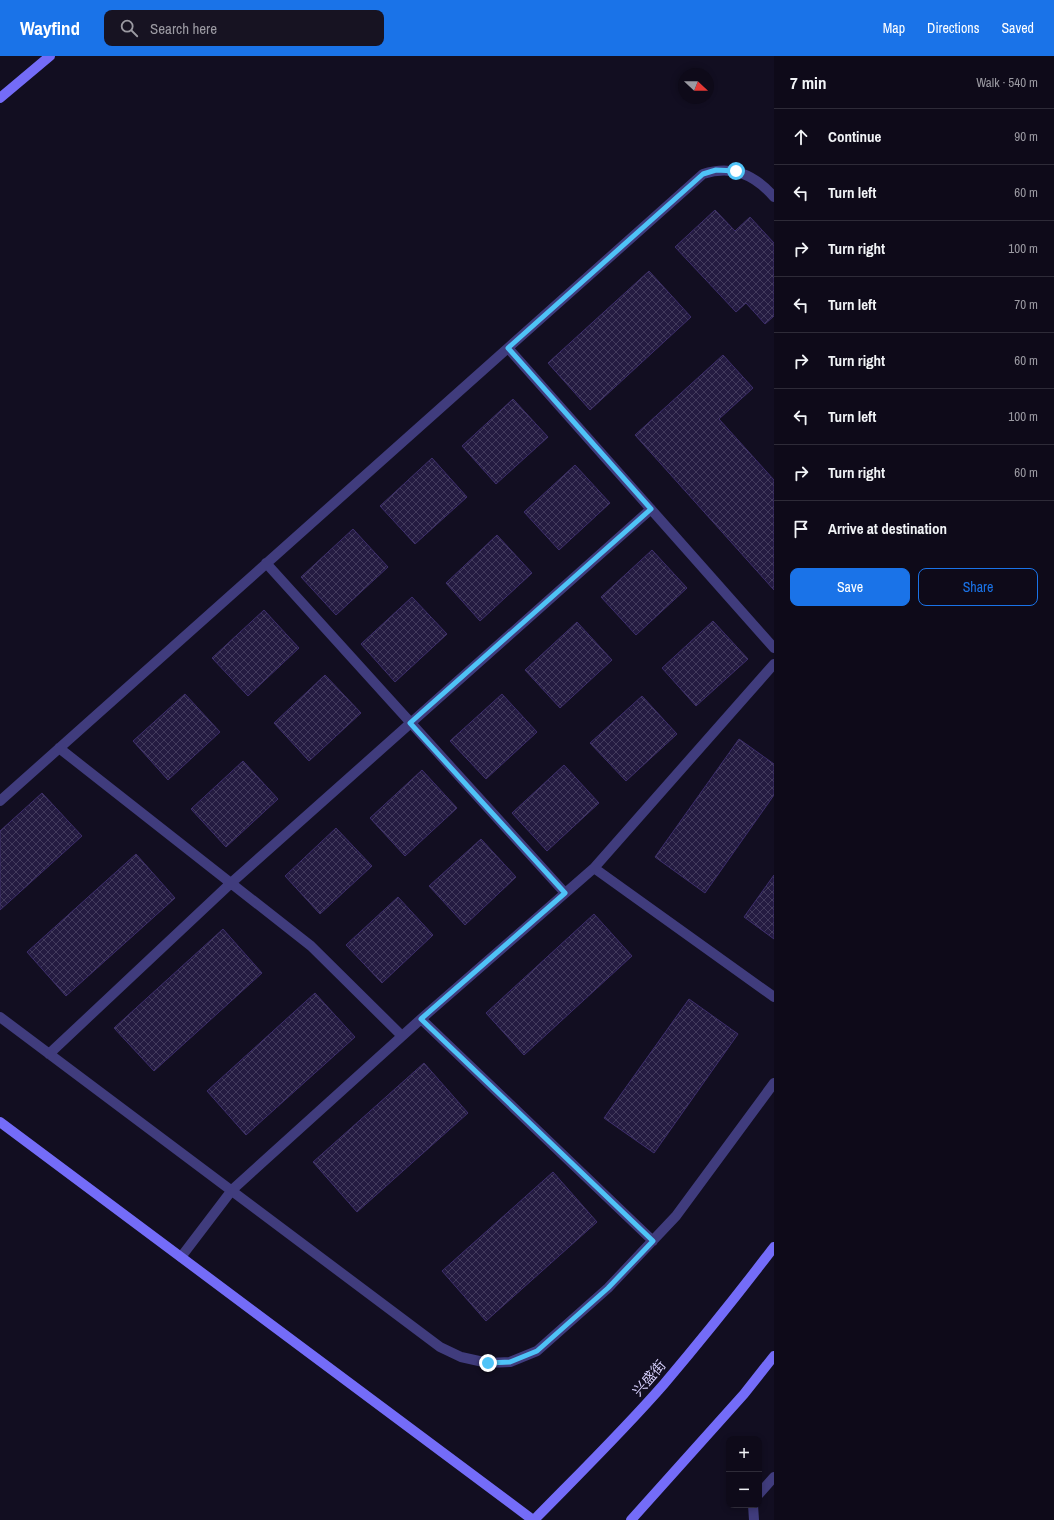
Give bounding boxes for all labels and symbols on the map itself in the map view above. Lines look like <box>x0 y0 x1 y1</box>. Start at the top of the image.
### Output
north arrow <box>678 68 714 104</box>
route start <box>727 162 745 180</box>
route end <box>479 1354 497 1372</box>
street label: 兴盛街 <box>628 1356 670 1400</box>

